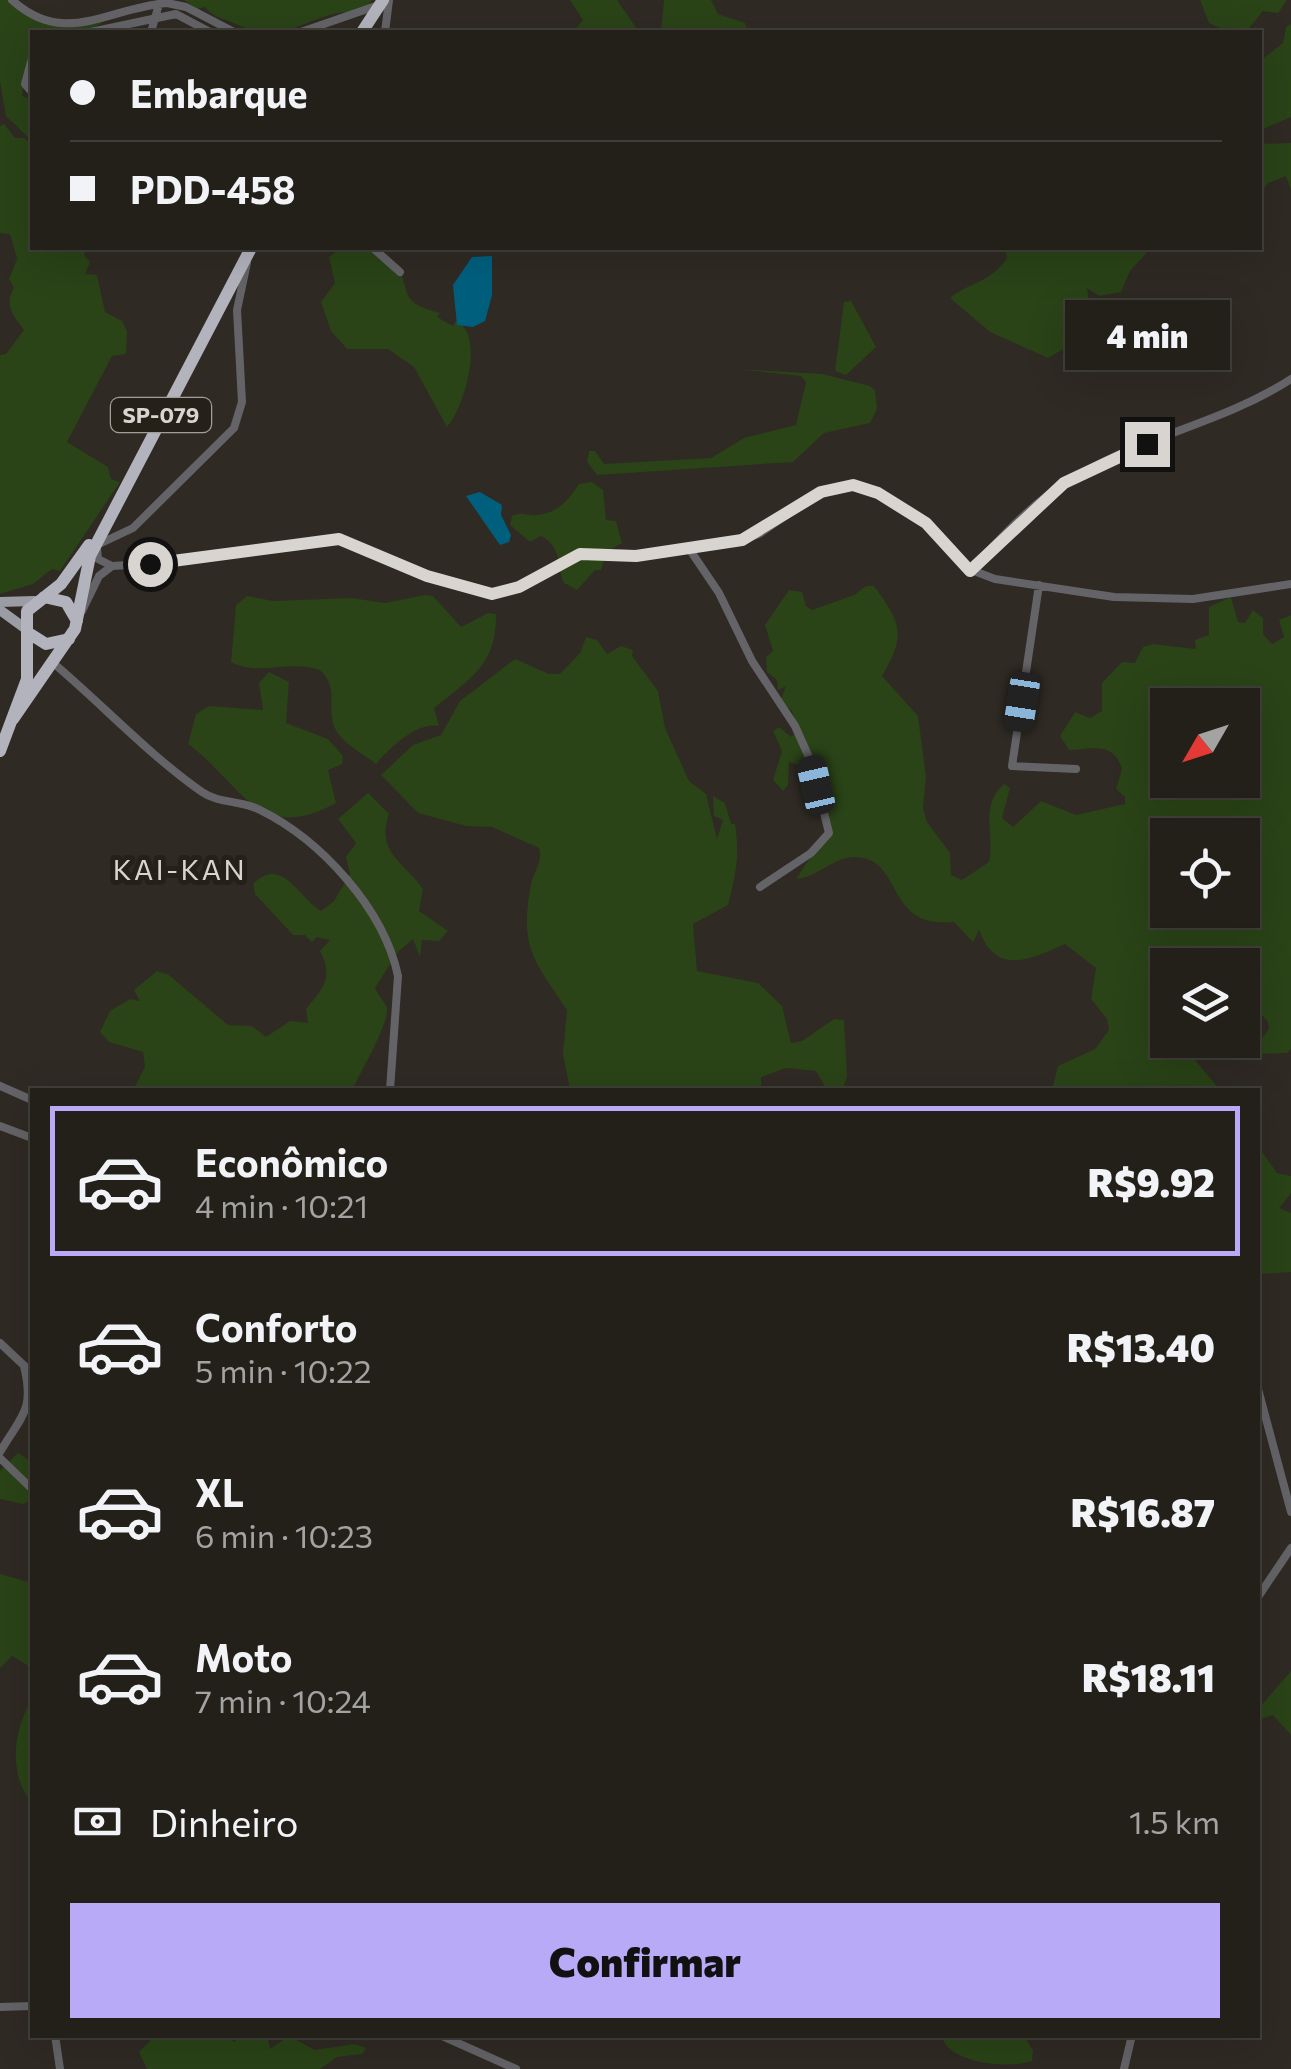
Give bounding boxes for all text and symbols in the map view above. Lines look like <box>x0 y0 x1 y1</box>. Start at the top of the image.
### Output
text: Embarque <box>130 69 308 116</box>
text: PDD-458 <box>130 165 296 212</box>
callout: 4 min <box>1064 299 1230 369</box>
text: 4 min <box>1107 315 1188 355</box>
road number: SP-079 <box>111 398 211 432</box>
route end <box>1125 422 1170 467</box>
route start <box>128 542 173 587</box>
car <box>1002 670 1042 734</box>
north arrow <box>1150 688 1260 798</box>
map controls <box>1150 688 1260 1058</box>
car <box>795 752 837 818</box>
button: locate <box>1150 818 1260 928</box>
district label: KAI-KAN <box>113 852 247 886</box>
button: layers <box>1150 948 1260 1058</box>
icon: car <box>75 1136 165 1226</box>
text: Econômico <box>195 1138 388 1185</box>
text: R$9.92 <box>1087 1158 1215 1205</box>
text: 4 min · 10:21 <box>195 1185 368 1225</box>
icon: car <box>75 1301 165 1391</box>
text: Conforto <box>195 1303 358 1350</box>
text: R$13.40 <box>1067 1323 1215 1370</box>
text: 5 min · 10:22 <box>195 1350 371 1390</box>
icon: car <box>75 1466 165 1556</box>
text: XL <box>195 1468 244 1515</box>
text: R$16.87 <box>1070 1488 1215 1535</box>
text: 6 min · 10:23 <box>195 1515 373 1555</box>
icon: car <box>75 1631 165 1721</box>
text: Moto <box>195 1633 293 1680</box>
text: R$18.11 <box>1082 1653 1215 1700</box>
text: 7 min · 10:24 <box>195 1680 371 1720</box>
icon: cash <box>70 1794 125 1849</box>
text: Dinheiro <box>150 1798 298 1845</box>
text: 1.5 km <box>1129 1801 1220 1841</box>
button: Confirmar <box>70 1903 1220 2018</box>

